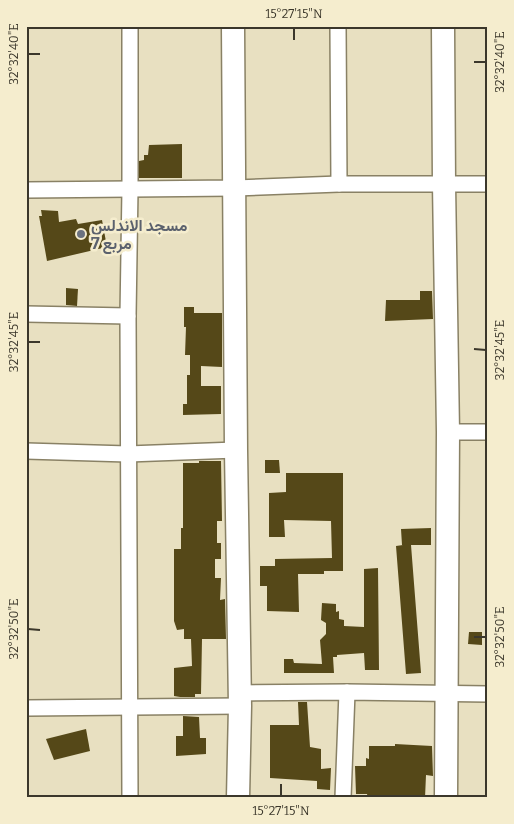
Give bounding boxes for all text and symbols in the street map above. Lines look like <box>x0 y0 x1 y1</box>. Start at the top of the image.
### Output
text: 15°27'15"N <box>265 7 323 21</box>
text: 32°32'40"E <box>7 23 21 85</box>
text: 32°32'40"E <box>493 31 507 93</box>
place label: مسجد الاندلس مربع 7 <box>91 216 188 255</box>
marker: مسجد الاندلس مربع 7 <box>75 228 87 240</box>
text: 32°32'45"E <box>7 312 21 372</box>
text: 32°32'45"E <box>493 320 507 380</box>
text: 32°32'50"E <box>7 598 21 660</box>
text: 32°32'50"E <box>493 606 507 668</box>
text: 15°27'15"N <box>252 804 310 818</box>

